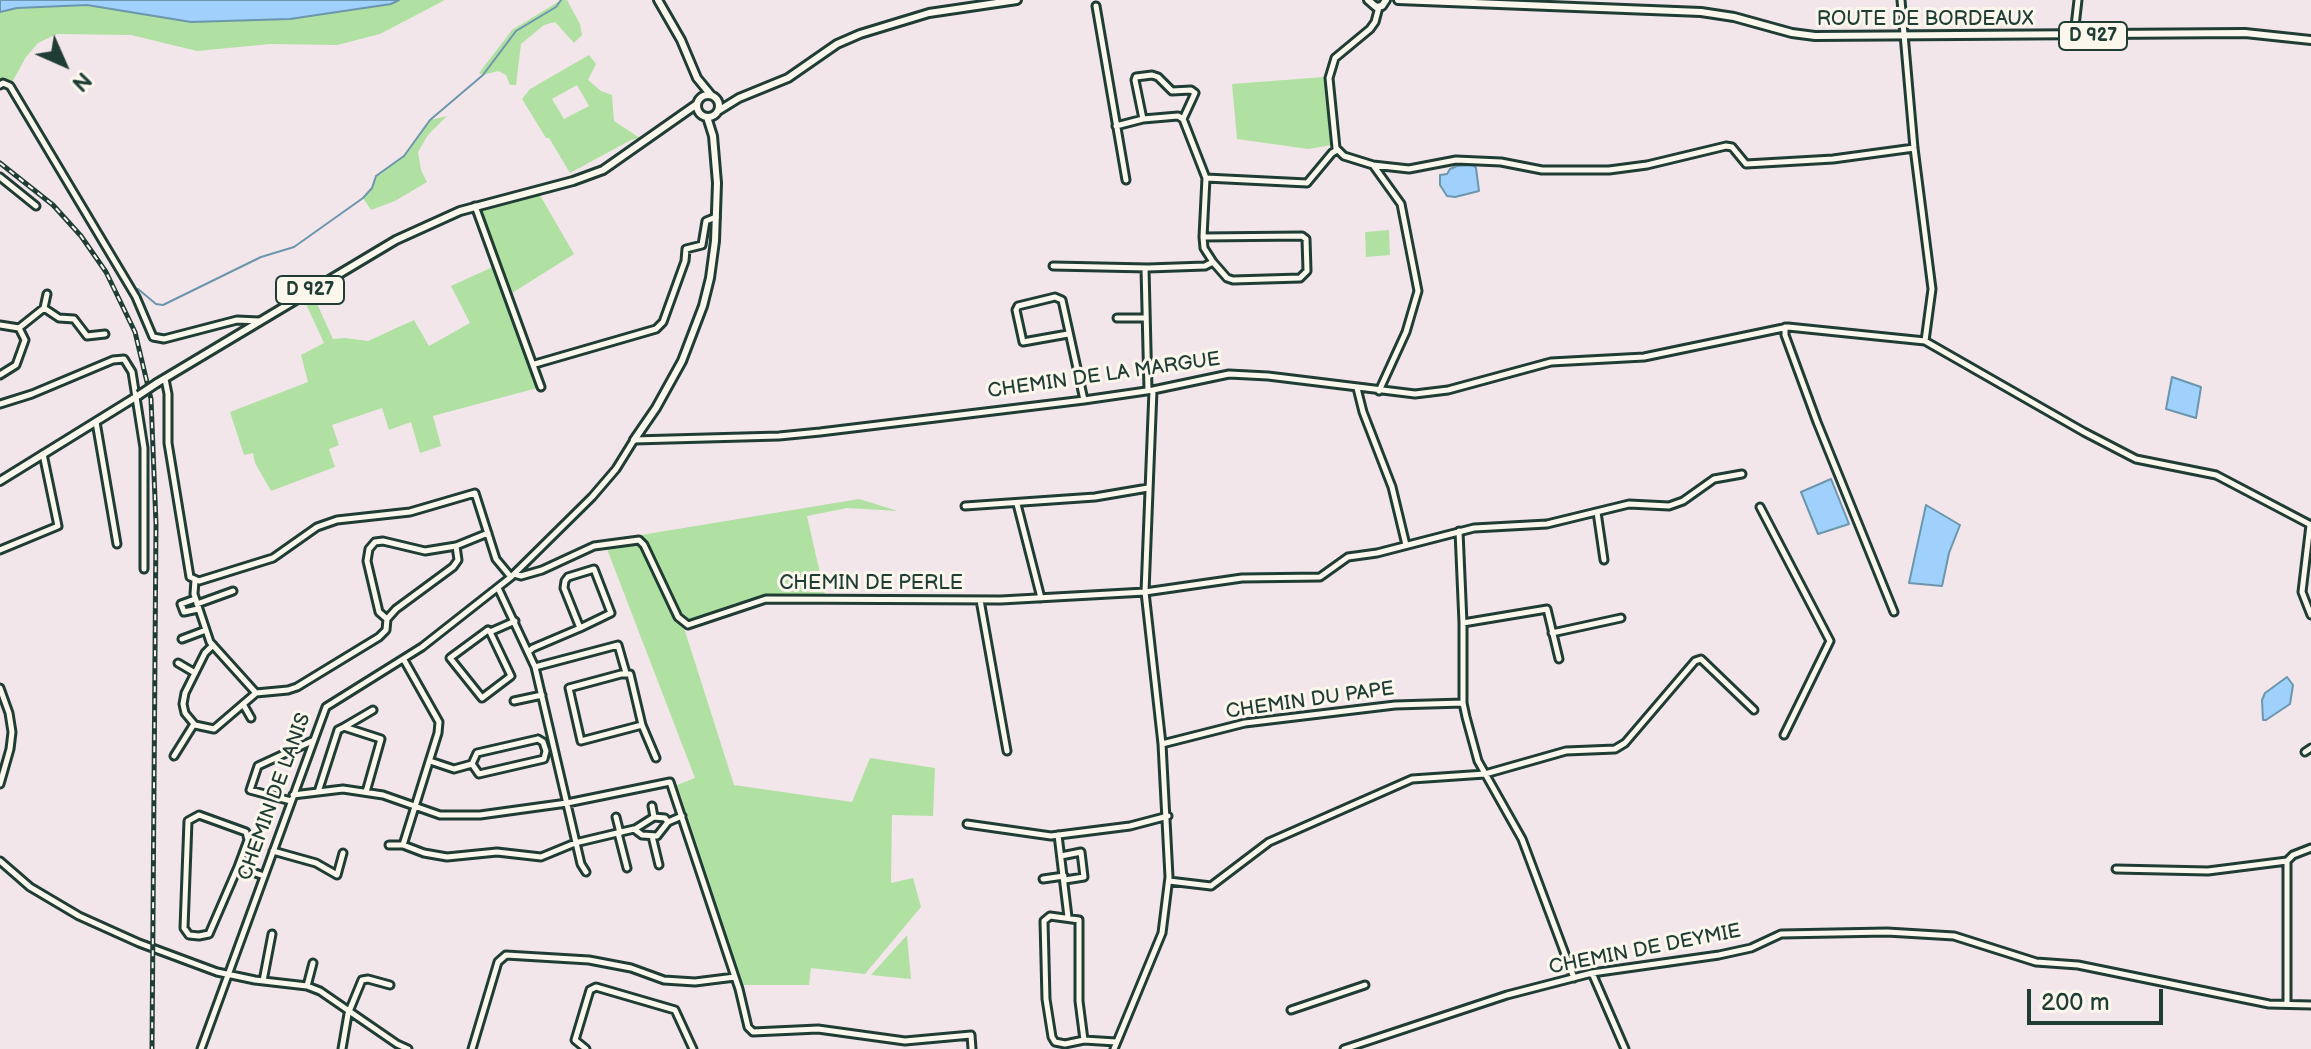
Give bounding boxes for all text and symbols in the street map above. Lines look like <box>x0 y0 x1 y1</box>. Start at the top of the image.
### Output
street label: ROUTE DE BORDEAUX <box>1817 8 2033 32</box>
road number: D 927 <box>2059 22 2127 50</box>
north arrow <box>24 24 104 104</box>
text: N <box>66 66 97 97</box>
road number: D 927 <box>276 276 344 304</box>
street label: CHEMIN DE LA MARGUE <box>986 348 1222 404</box>
street label: CHEMIN DE PERLE <box>779 572 963 596</box>
street label: CHEMIN DU PAPE <box>1224 677 1396 725</box>
street label: CHEMIN DE LANIS <box>234 710 316 884</box>
street label: CHEMIN DE DEYMIE <box>1547 920 1743 980</box>
scale bar <box>2031 973 2167 1023</box>
text: 200 m <box>2041 988 2110 1017</box>

